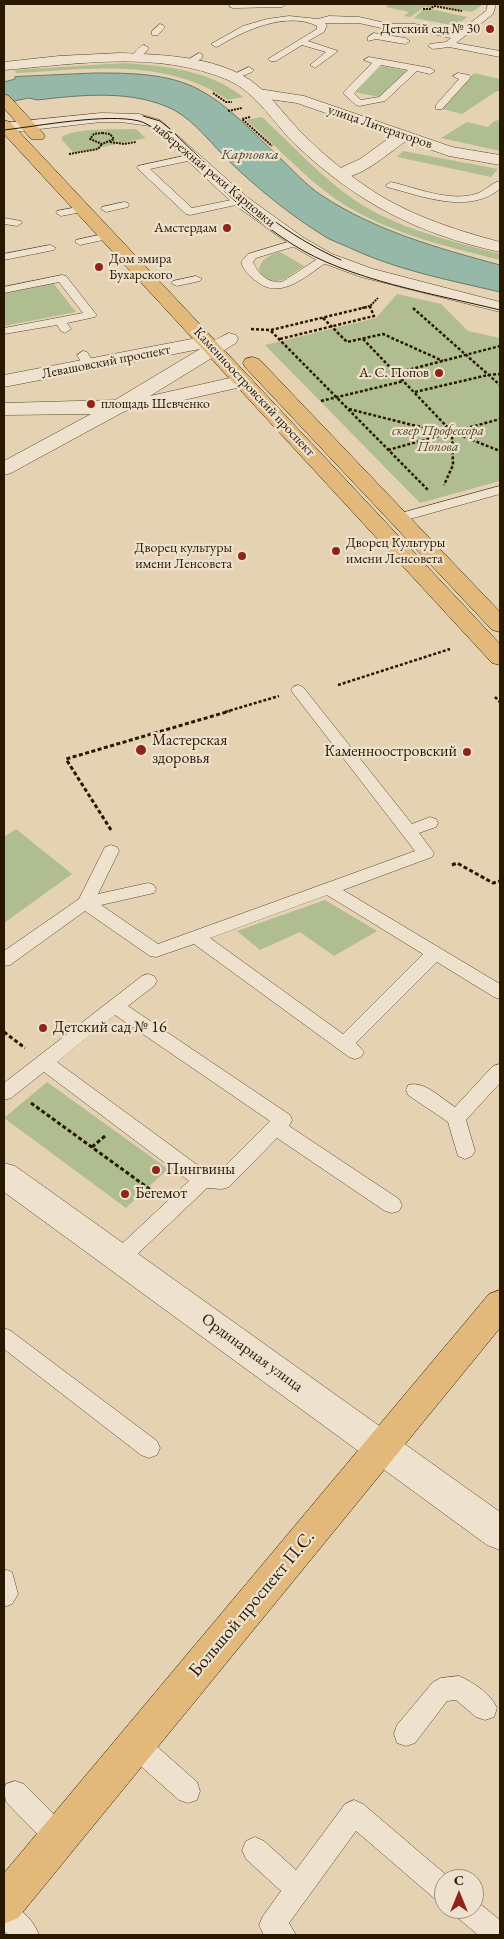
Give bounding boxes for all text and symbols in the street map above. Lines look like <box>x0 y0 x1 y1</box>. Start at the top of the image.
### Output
place label: Детский сад № 30 <box>381 21 480 37</box>
marker: Детский сад № 30 <box>484 23 496 35</box>
street label: улица Литераторов <box>326 101 434 153</box>
street label: набережная реки Карповки <box>149 119 279 231</box>
water label: Карповка <box>221 146 279 164</box>
place label: Амстердам <box>154 220 217 236</box>
marker: Амстердам <box>221 222 233 234</box>
place label: Дом эмира Бухарского <box>109 251 173 284</box>
marker: Дом эмира Бухарского <box>93 261 105 273</box>
street label: Каменноостровский проспект <box>190 324 318 460</box>
street label: Левашовский проспект <box>40 341 172 383</box>
place label: А. С. Попов <box>359 365 429 381</box>
marker: А. С. Попов <box>433 367 445 379</box>
place label: площадь Шевченко <box>101 396 210 412</box>
marker: площадь Шевченко <box>85 398 97 410</box>
park label: сквер Профессора Попова <box>392 423 484 456</box>
place label: Дворец Культуры имени Ленсовета <box>346 535 445 568</box>
place label: Дворец культуры имени Ленсовета <box>135 540 232 572</box>
marker: Дворец Культуры имени Ленсовета <box>330 545 342 557</box>
marker: Дворец культуры имени Ленсовета <box>236 550 248 562</box>
place label: Мастерская здоровья <box>152 731 227 769</box>
place label: Каменноостровский <box>324 742 457 762</box>
marker: Мастерская здоровья <box>134 743 148 757</box>
marker: Каменноостровский <box>461 746 473 758</box>
place label: Детский сад № 16 <box>53 1018 167 1038</box>
marker: Детский сад № 16 <box>37 1022 49 1034</box>
place label: Пингвины <box>166 1160 235 1180</box>
marker: Пингвины <box>150 1164 162 1176</box>
place label: Бегемот <box>135 1184 187 1204</box>
marker: Бегемот <box>119 1188 131 1200</box>
street label: Ординарная улица <box>197 1310 307 1396</box>
street label: Большой проспект П.С. <box>184 1526 320 1682</box>
north arrow <box>434 1869 484 1919</box>
text: С <box>454 1871 464 1889</box>

